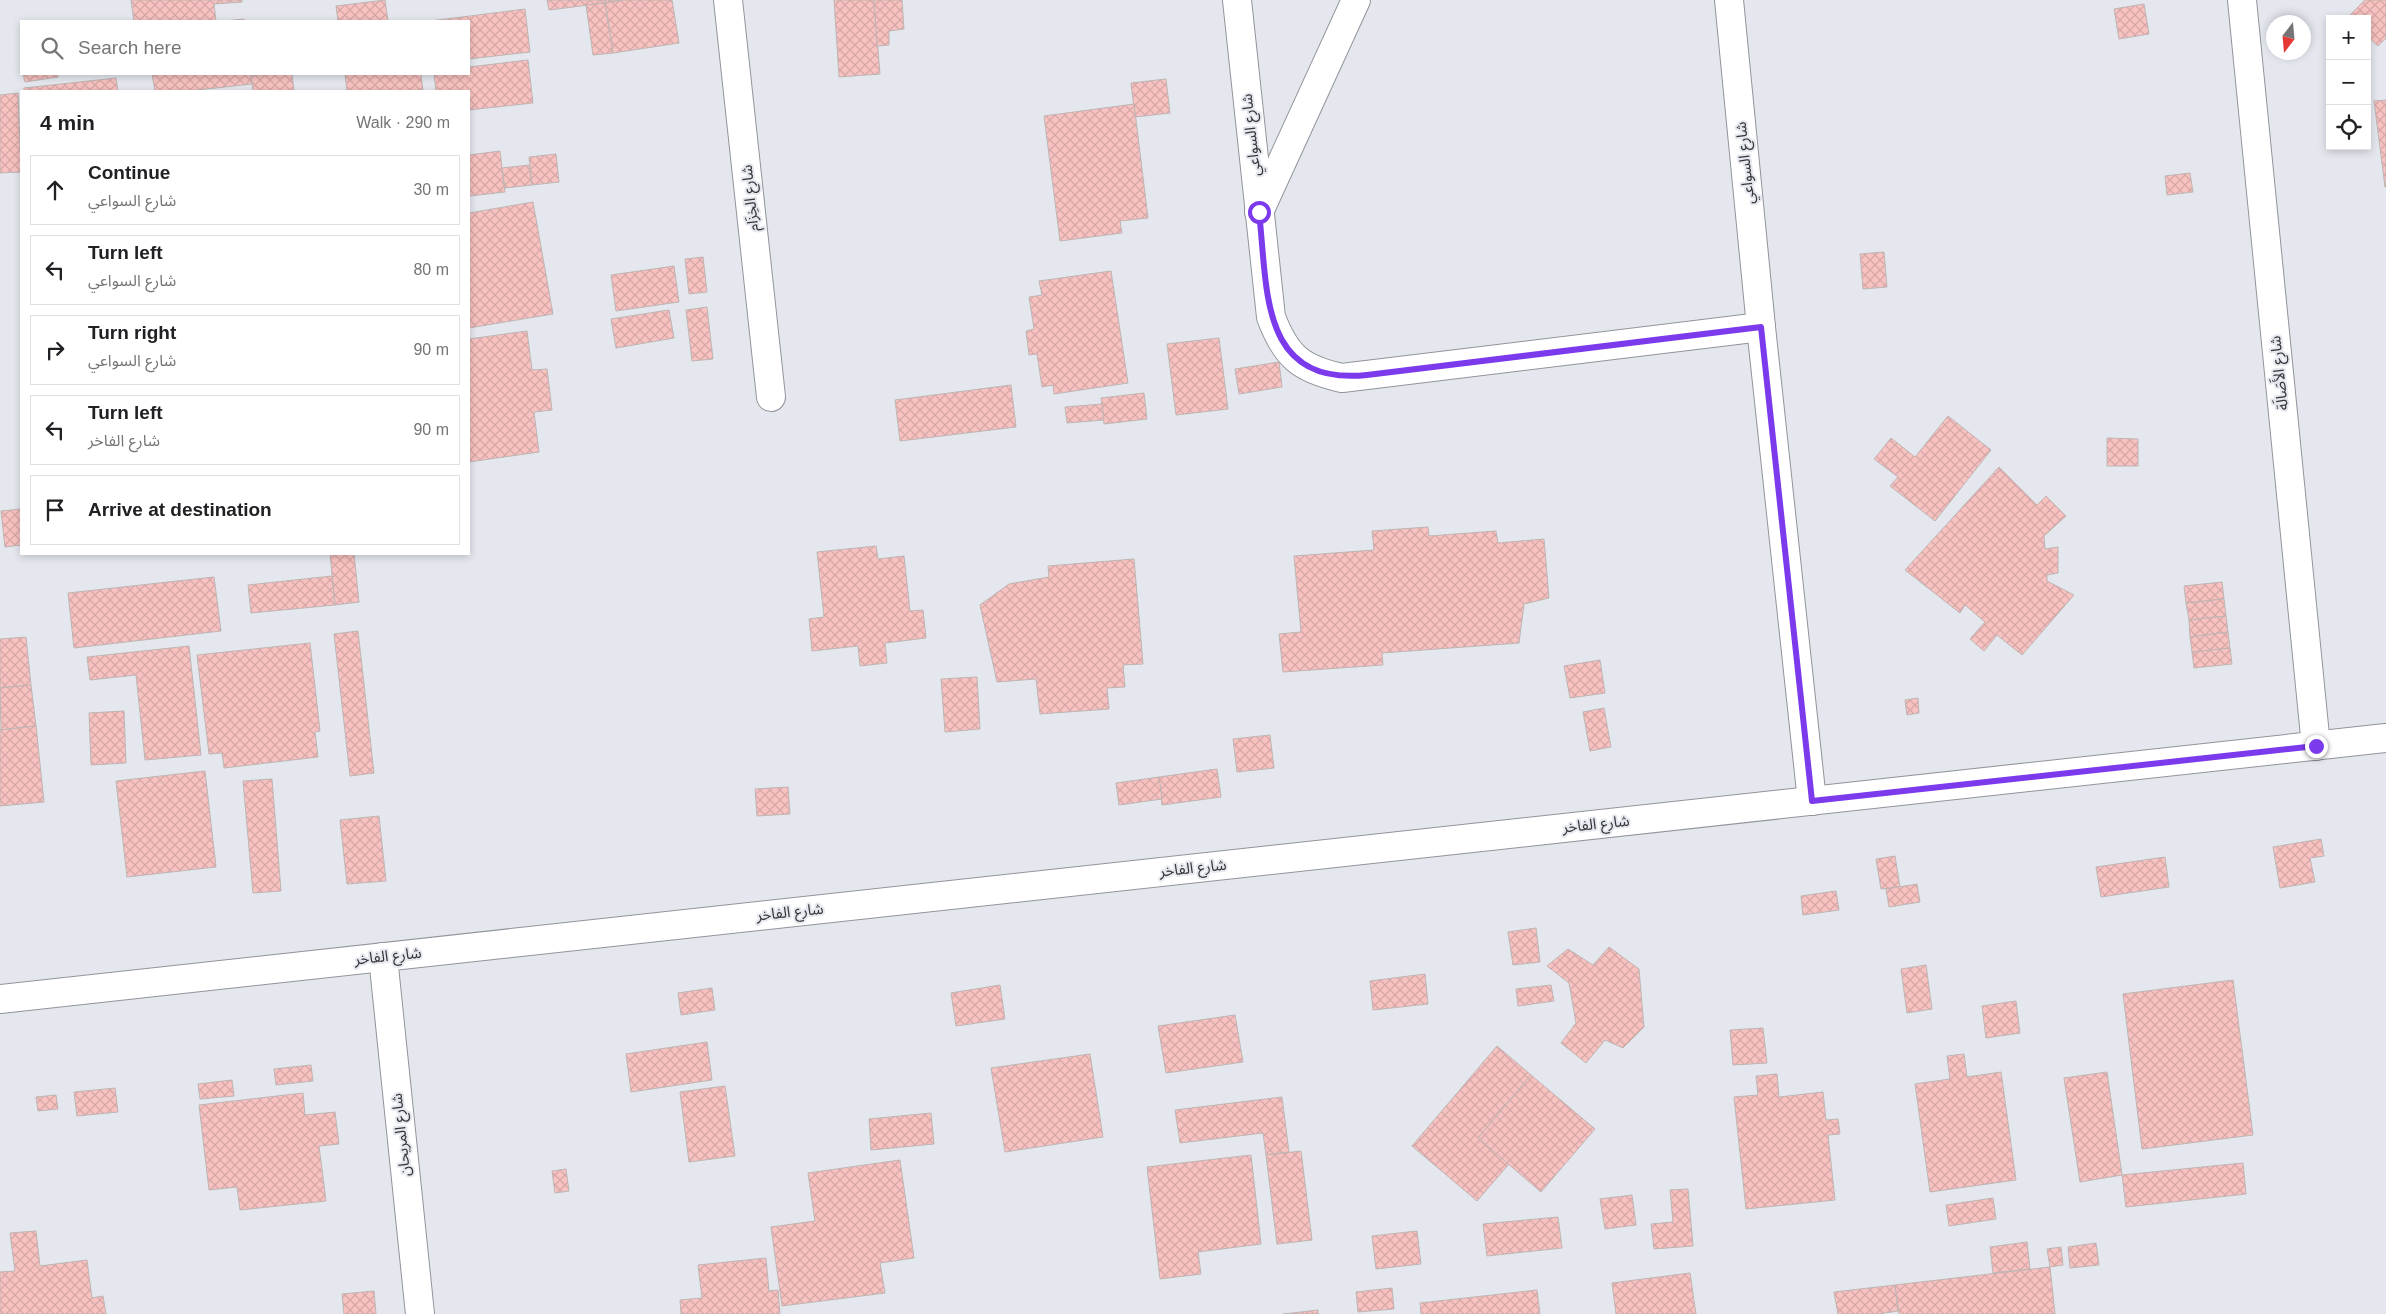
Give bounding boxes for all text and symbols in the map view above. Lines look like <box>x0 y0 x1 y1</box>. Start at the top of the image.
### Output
north arrow <box>2266 15 2311 60</box>
map controls <box>2326 15 2371 150</box>
button: + <box>2326 15 2371 60</box>
search box <box>20 20 470 75</box>
icon: search <box>38 34 66 62</box>
text: Search here <box>78 37 182 58</box>
button: − <box>2326 60 2371 105</box>
street label: شارع السواعي <box>1238 92 1267 177</box>
button: locate <box>2326 105 2371 150</box>
text: 4 min <box>40 111 95 134</box>
text: Walk · 290 m <box>356 114 450 131</box>
street label: شارع السواعي <box>1732 120 1761 205</box>
text: Continue <box>88 162 170 183</box>
street label: شارع الخِزَام <box>738 163 765 232</box>
icon: ahead <box>41 176 69 204</box>
text: 30 m <box>413 181 449 198</box>
text: شارع السواعي <box>88 192 176 209</box>
route start <box>1248 201 1271 224</box>
text: Turn left <box>88 242 163 263</box>
icon: left <box>41 256 69 284</box>
text: 80 m <box>413 261 449 278</box>
text: شارع السواعي <box>88 272 176 289</box>
text: Turn right <box>88 322 176 343</box>
street label: شارع الأَصَالَة <box>2264 334 2295 411</box>
icon: right <box>41 336 69 364</box>
text: 90 m <box>413 341 449 358</box>
text: شارع السواعي <box>88 352 176 369</box>
text: Turn left <box>88 402 163 423</box>
icon: left <box>41 416 69 444</box>
text: 90 m <box>413 421 449 438</box>
text: شارع الفاخر <box>88 432 160 449</box>
icon: arrive <box>41 496 69 524</box>
text: Arrive at destination <box>88 499 272 520</box>
route end <box>2305 735 2328 758</box>
street label: شارع الفاخر <box>1561 812 1631 840</box>
street label: شارع الفاخر <box>1158 856 1228 884</box>
street label: شارع الفاخر <box>755 900 825 928</box>
street label: شارع الفاخر <box>353 944 423 972</box>
street label: شارع المريحان <box>388 1092 417 1178</box>

